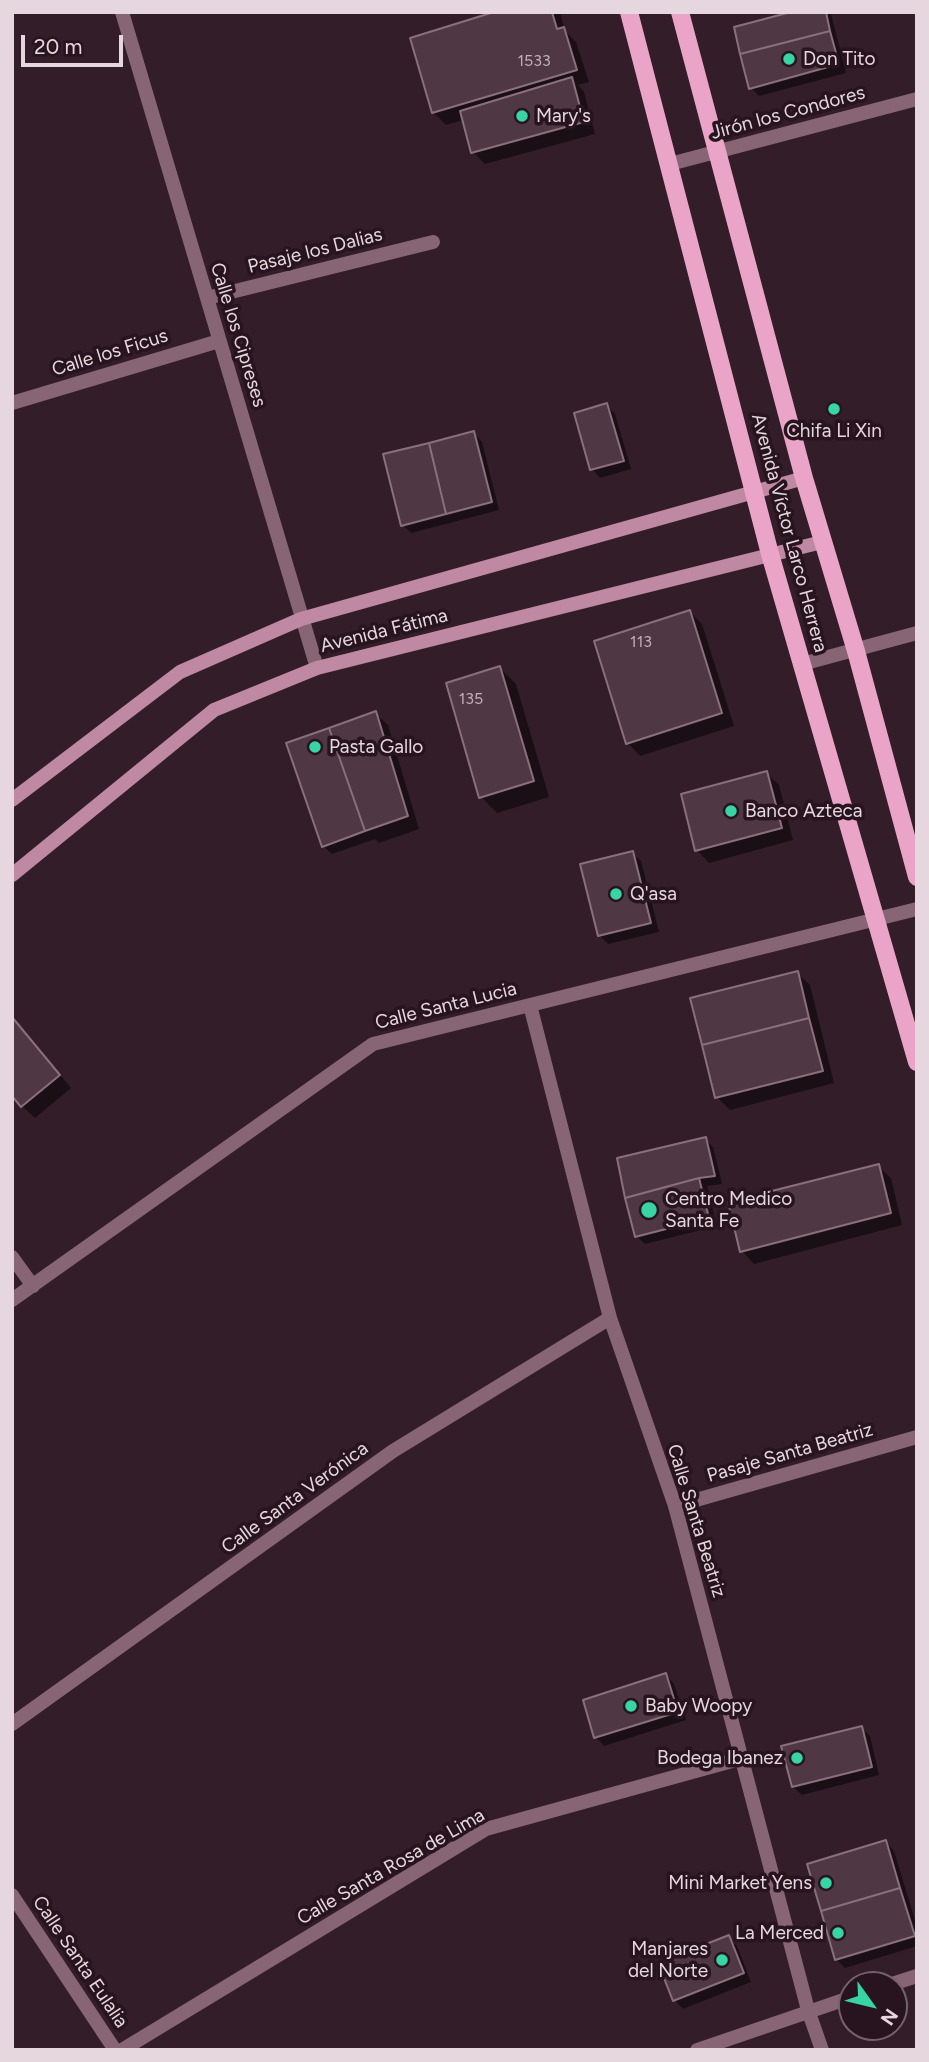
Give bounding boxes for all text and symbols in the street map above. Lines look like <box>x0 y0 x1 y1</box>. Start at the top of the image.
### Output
scale bar <box>24 21 126 65</box>
text: 20 m <box>34 34 82 59</box>
place label: Don Tito <box>803 48 875 70</box>
house number: 1533 <box>517 51 551 71</box>
marker: Don Tito <box>781 51 797 67</box>
street label: Jirón los Condores <box>708 81 868 145</box>
place label: Mary's <box>536 105 591 127</box>
marker: Mary's <box>514 108 530 124</box>
street label: Pasaje los Dalias <box>245 223 385 279</box>
street label: Calle los Cipreses <box>205 260 271 410</box>
street label: Calle los Ficus <box>49 325 171 381</box>
marker: Chifa Li Xin <box>826 401 842 417</box>
street label: Avenida Víctor Larco Herrera <box>746 411 832 655</box>
place label: Chifa Li Xin <box>786 420 882 442</box>
street label: Avenida Fátima <box>318 604 450 658</box>
house number: 113 <box>630 632 652 652</box>
house number: 135 <box>459 689 483 709</box>
place label: Pasta Gallo <box>329 736 423 758</box>
marker: Pasta Gallo <box>307 739 323 755</box>
place label: Banco Azteca <box>745 800 863 822</box>
marker: Banco Azteca <box>723 803 739 819</box>
place label: Q'asa <box>630 883 677 905</box>
marker: Q'asa <box>608 886 624 902</box>
street label: Calle Santa Lucia <box>373 977 519 1035</box>
place label: Centro Medico Santa Fe <box>665 1188 792 1232</box>
marker: Centro Medico Santa Fe <box>639 1200 659 1220</box>
street label: Pasaje Santa Beatriz <box>704 1418 876 1488</box>
street label: Calle Santa Verónica <box>217 1437 373 1559</box>
street label: Calle Santa Beatriz <box>662 1441 730 1601</box>
place label: Baby Woopy <box>645 1695 752 1717</box>
marker: Baby Woopy <box>623 1698 639 1714</box>
place label: Bodega Ibanez <box>657 1747 783 1769</box>
marker: Bodega Ibanez <box>789 1750 805 1766</box>
street label: Calle Santa Rosa de Lima <box>293 1804 489 1930</box>
place label: Mini Market Yens <box>668 1872 812 1894</box>
marker: Mini Market Yens <box>818 1875 834 1891</box>
street label: Calle Santa Eulalia <box>27 1892 133 2032</box>
place label: La Merced <box>735 1922 824 1944</box>
marker: La Merced <box>830 1925 846 1941</box>
place label: Manjares del Norte <box>628 1938 708 1982</box>
marker: Manjares del Norte <box>714 1952 730 1968</box>
north arrow <box>838 1971 908 2041</box>
text: N <box>876 2004 903 2029</box>

